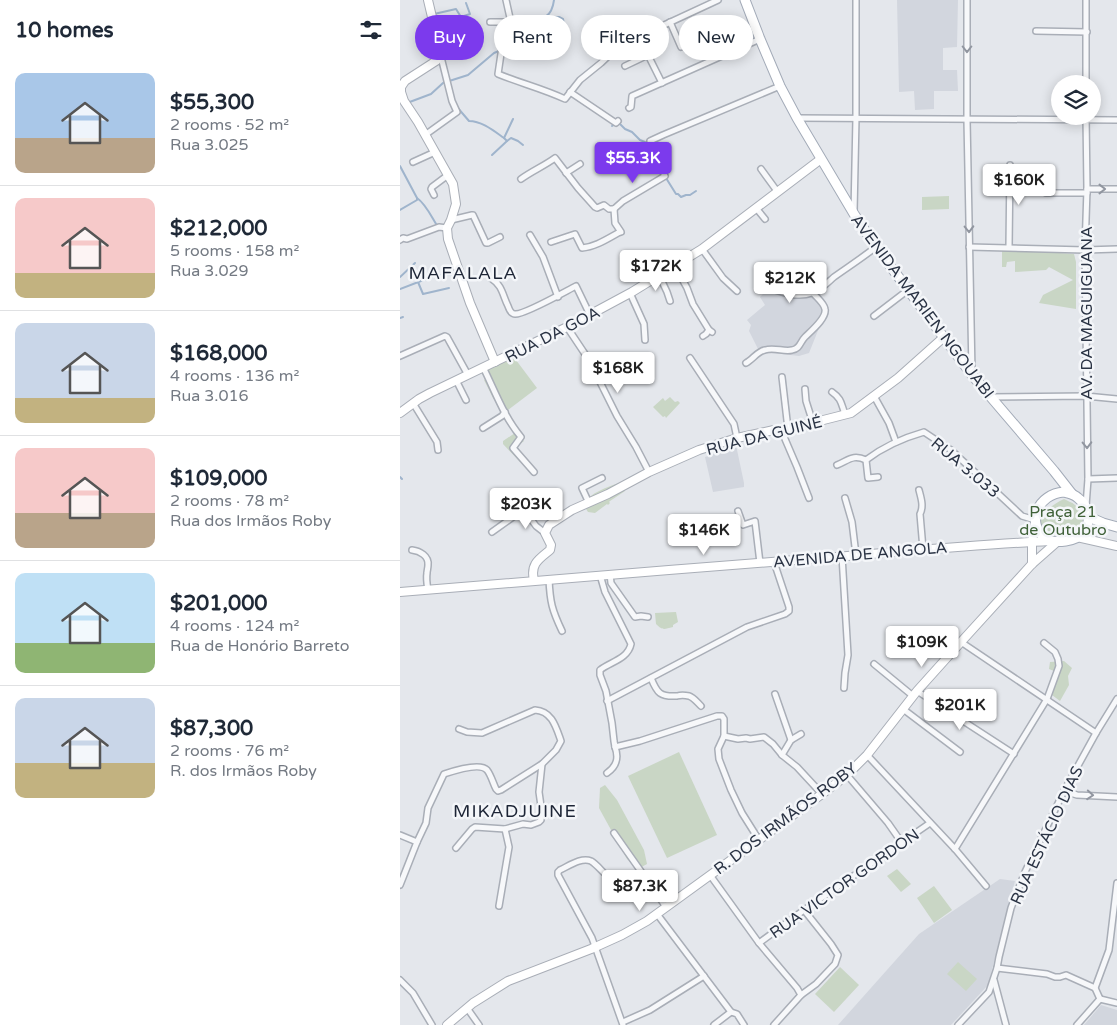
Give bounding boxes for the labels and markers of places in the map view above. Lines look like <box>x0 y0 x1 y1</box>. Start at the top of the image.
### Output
pin: $55.3K <box>592 142 674 184</box>
pin: $160K <box>984 164 1054 206</box>
pin: $172K <box>621 250 691 292</box>
pin: $212K <box>755 262 825 304</box>
pin: $168K <box>583 352 653 394</box>
pin: $203K <box>491 488 561 530</box>
pin: $146K <box>669 514 739 556</box>
pin: $109K <box>887 626 957 668</box>
pin: $201K <box>925 688 995 731</box>
pin: $87.3K <box>599 870 681 912</box>

